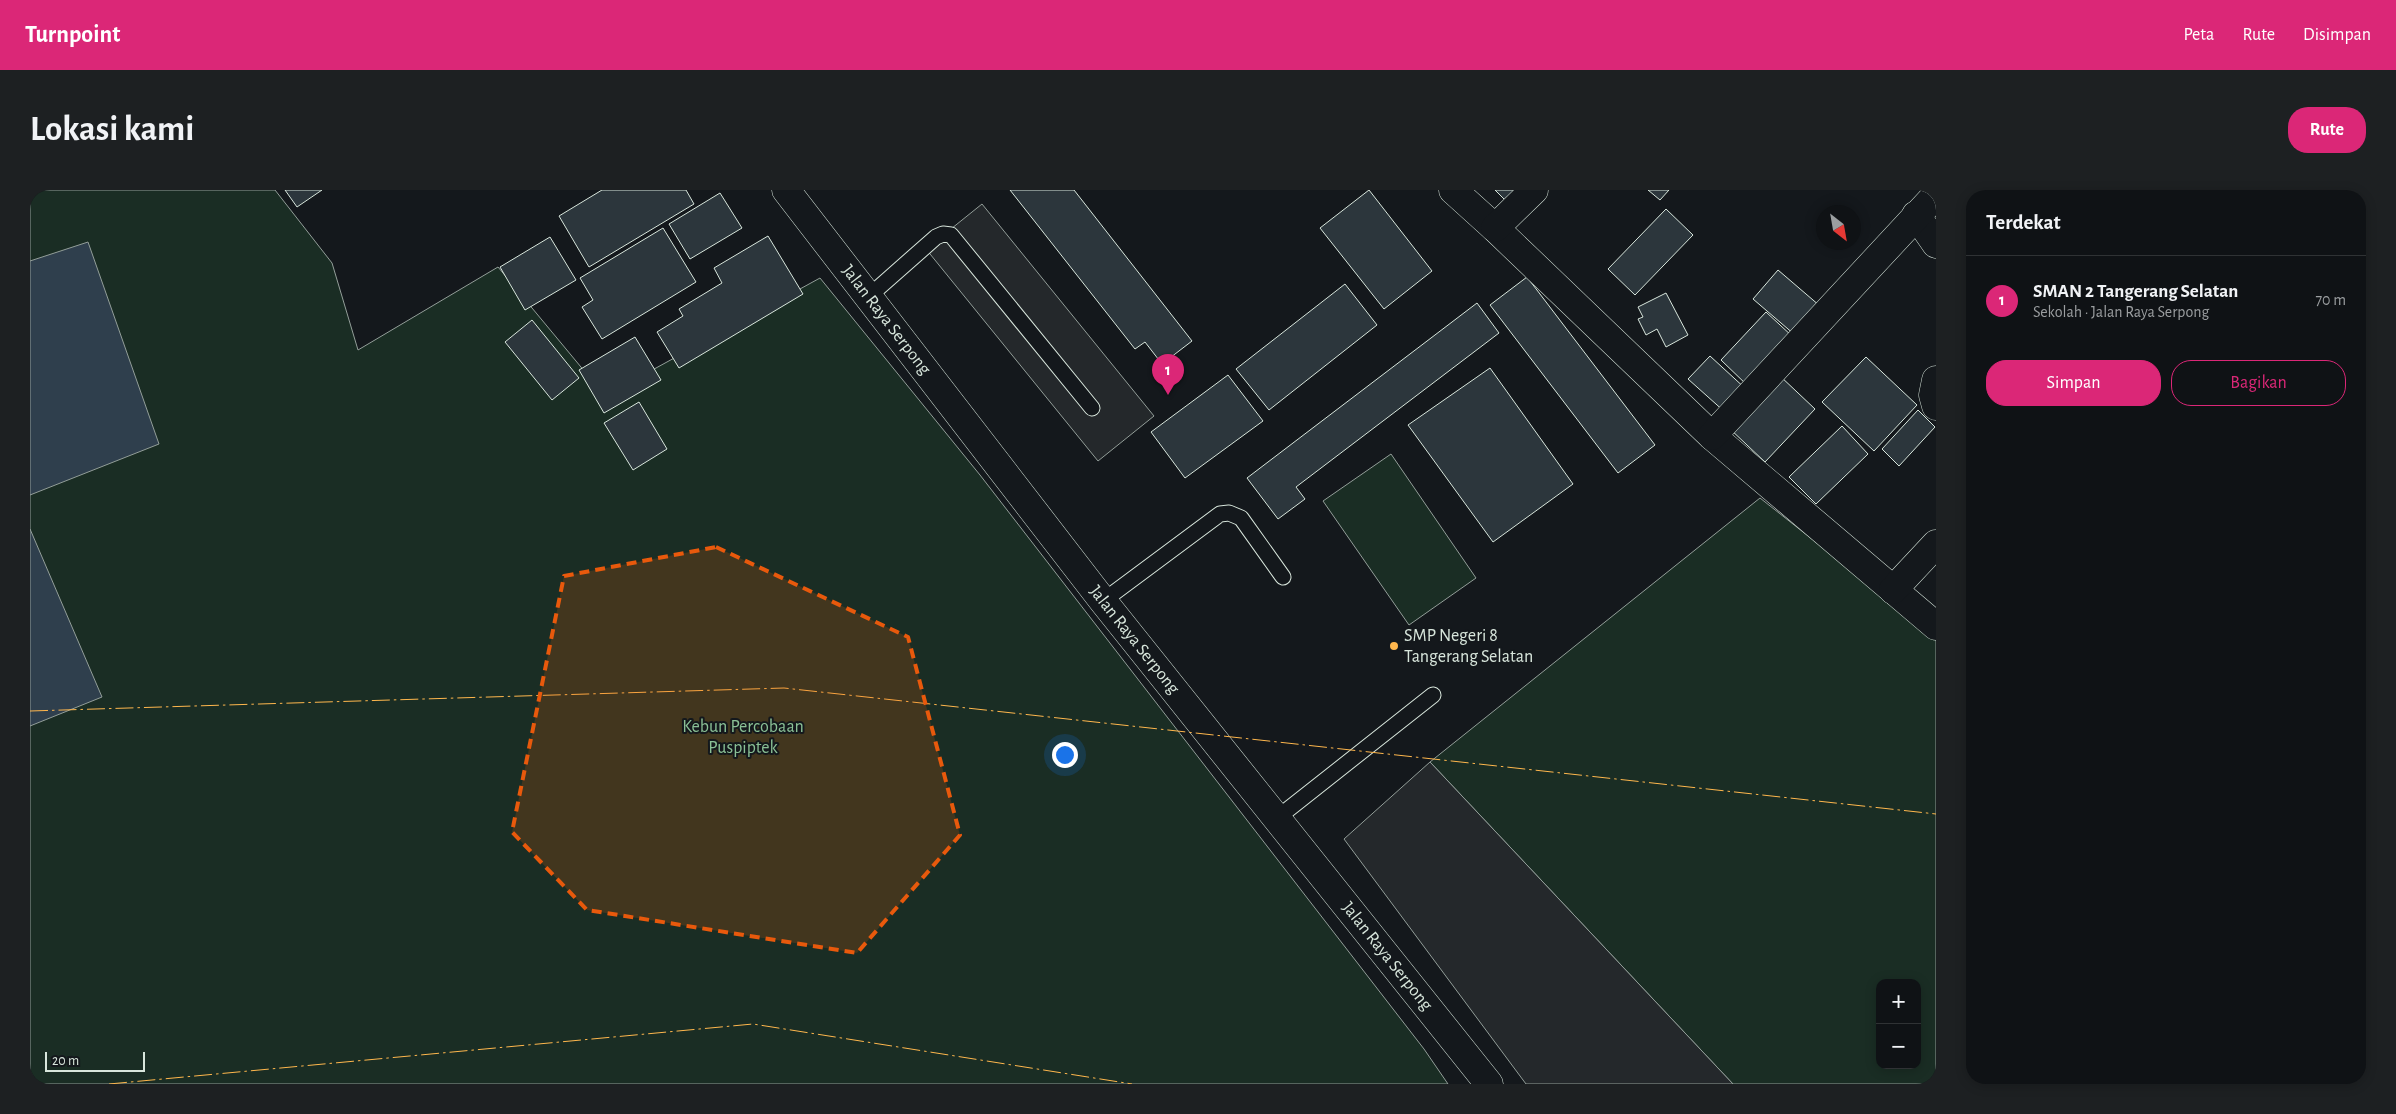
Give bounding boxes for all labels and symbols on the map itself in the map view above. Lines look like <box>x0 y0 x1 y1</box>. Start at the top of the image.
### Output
north arrow <box>1816 205 1861 250</box>
street label: Jalan Raya Serpong <box>838 262 934 378</box>
pin: 1 <box>1152 354 1184 395</box>
street label: Jalan Raya Serpong <box>1086 582 1183 698</box>
place label: SMP Negeri 8 Tangerang Selatan <box>1404 627 1533 666</box>
marker: SMP Negeri 8 Tangerang Selatan <box>1388 640 1400 652</box>
park label: Kebun Percobaan Puspiptek <box>682 718 804 757</box>
your location <box>1052 742 1078 768</box>
street label: Jalan Raya Serpong <box>1338 899 1436 1014</box>
scale bar <box>45 1049 145 1072</box>

